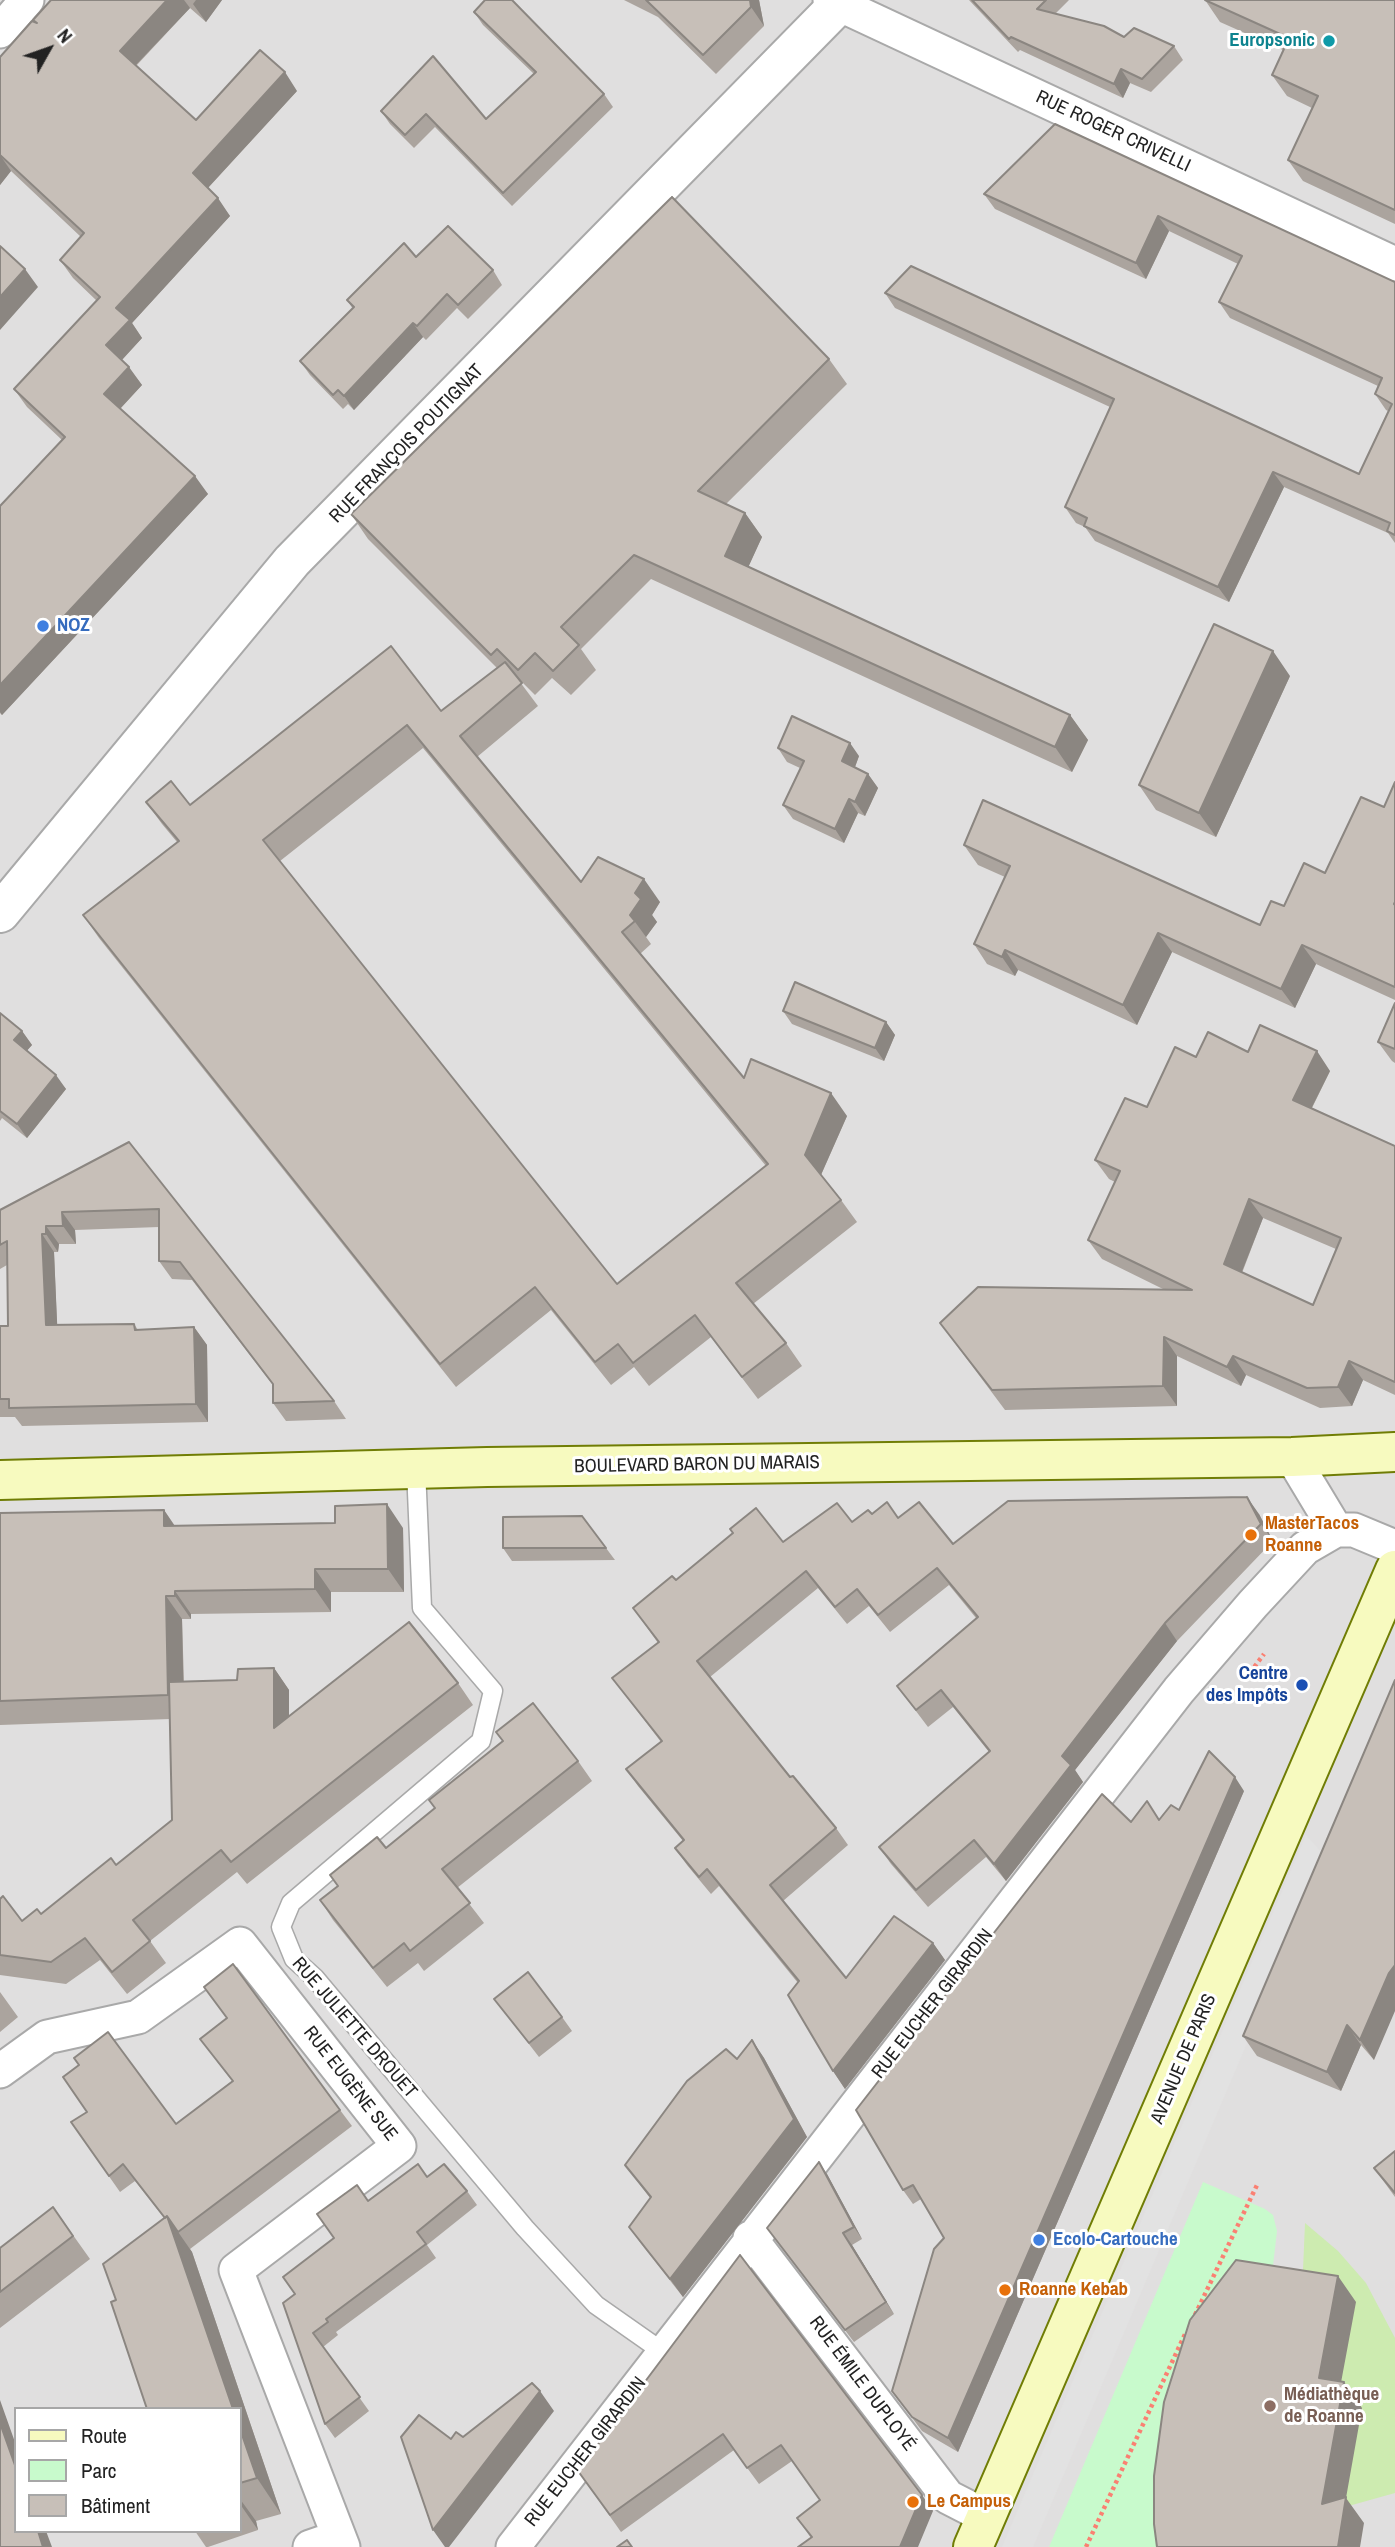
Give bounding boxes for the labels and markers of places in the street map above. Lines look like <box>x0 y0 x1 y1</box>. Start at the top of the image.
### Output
place label: Europsonic <box>1229 30 1315 52</box>
marker: Europsonic <box>1321 33 1337 49</box>
place label: NOZ <box>57 615 90 637</box>
marker: NOZ <box>35 618 51 634</box>
place label: MasterTacos Roanne <box>1265 1513 1359 1557</box>
marker: MasterTacos Roanne <box>1243 1527 1259 1543</box>
place label: Centre des Impôts <box>1206 1663 1288 1707</box>
marker: Centre des Impôts <box>1294 1677 1310 1693</box>
place label: Ecolo-Cartouche <box>1053 2229 1178 2251</box>
marker: Ecolo-Cartouche <box>1031 2232 1047 2248</box>
place label: Roanne Kebab <box>1019 2279 1128 2301</box>
marker: Roanne Kebab <box>997 2282 1013 2298</box>
place label: Médiathèque de Roanne <box>1284 2384 1379 2428</box>
marker: Médiathèque de Roanne <box>1262 2398 1278 2414</box>
place label: Le Campus <box>927 2491 1011 2513</box>
marker: Le Campus <box>905 2494 921 2510</box>

